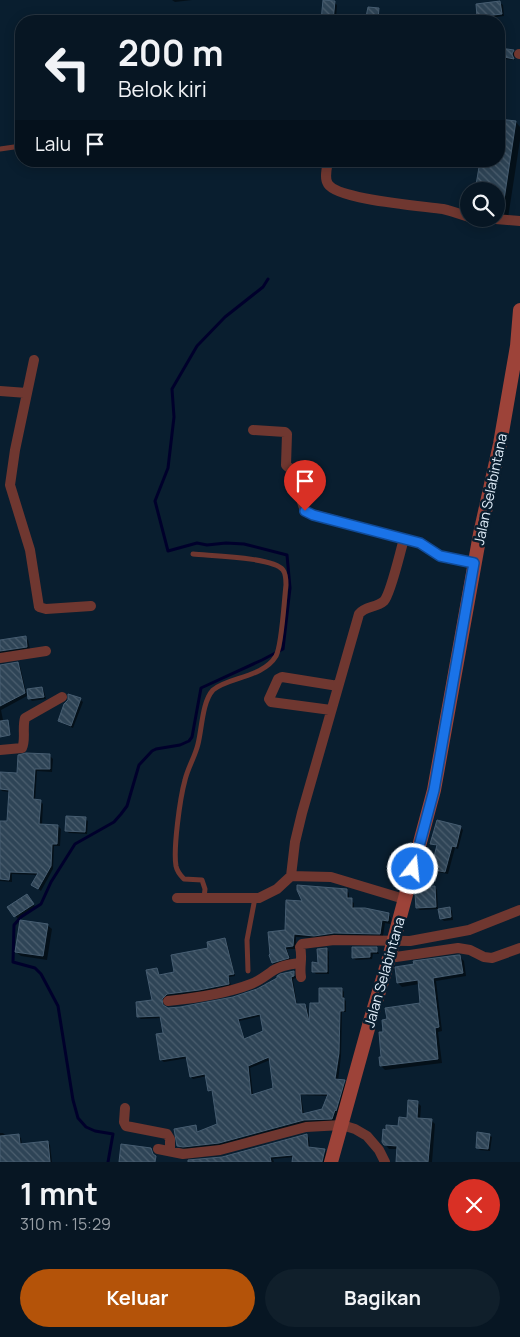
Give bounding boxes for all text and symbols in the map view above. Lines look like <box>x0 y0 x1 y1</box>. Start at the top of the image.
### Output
text: 200 m <box>118 29 223 77</box>
icon: left <box>35 35 100 100</box>
text: Belok kiri <box>118 74 207 104</box>
icon: arrive <box>81 130 109 158</box>
text: Lalu <box>35 131 71 157</box>
map controls <box>460 182 505 227</box>
button: search <box>460 182 505 227</box>
street label: Jalan Selabintana <box>469 431 511 547</box>
pin <box>284 460 326 511</box>
icon: arrive <box>291 467 319 495</box>
position arrow <box>386 842 438 894</box>
street label: Jalan Selabintana <box>359 915 409 1029</box>
text: 1 mnt <box>20 1173 98 1214</box>
button: close <box>448 1179 500 1231</box>
text: 310 m · 15:29 <box>20 1213 111 1235</box>
button: Keluar <box>20 1269 255 1327</box>
button: Bagikan <box>265 1269 500 1327</box>

